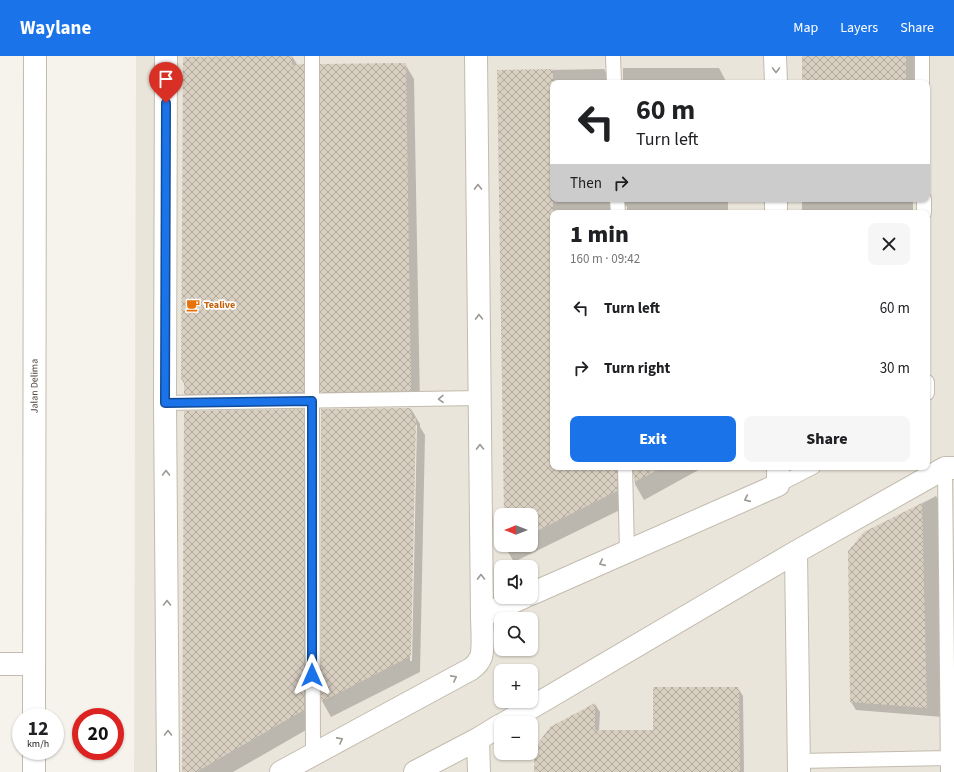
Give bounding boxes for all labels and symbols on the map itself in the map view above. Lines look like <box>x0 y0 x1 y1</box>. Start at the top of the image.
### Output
pin <box>149 62 183 103</box>
one-way arrow <box>771 66 780 73</box>
one-way arrow <box>473 184 482 190</box>
cafe icon: Tealive <box>185 297 201 313</box>
place label: Tealive <box>204 298 235 312</box>
one-way arrow <box>475 314 483 320</box>
street label: Jalan Delima <box>27 359 42 413</box>
one-way arrow <box>438 395 444 403</box>
one-way arrow <box>476 444 484 450</box>
one-way arrow <box>162 470 170 476</box>
one-way arrow <box>743 495 750 503</box>
north arrow <box>494 508 538 552</box>
one-way arrow <box>599 558 606 566</box>
one-way arrow <box>477 574 486 580</box>
one-way arrow <box>163 600 171 606</box>
position arrow <box>291 654 333 696</box>
one-way arrow <box>450 675 457 683</box>
speed limit sign: 20 <box>72 708 124 760</box>
one-way arrow <box>164 730 172 736</box>
one-way arrow <box>336 737 343 744</box>

